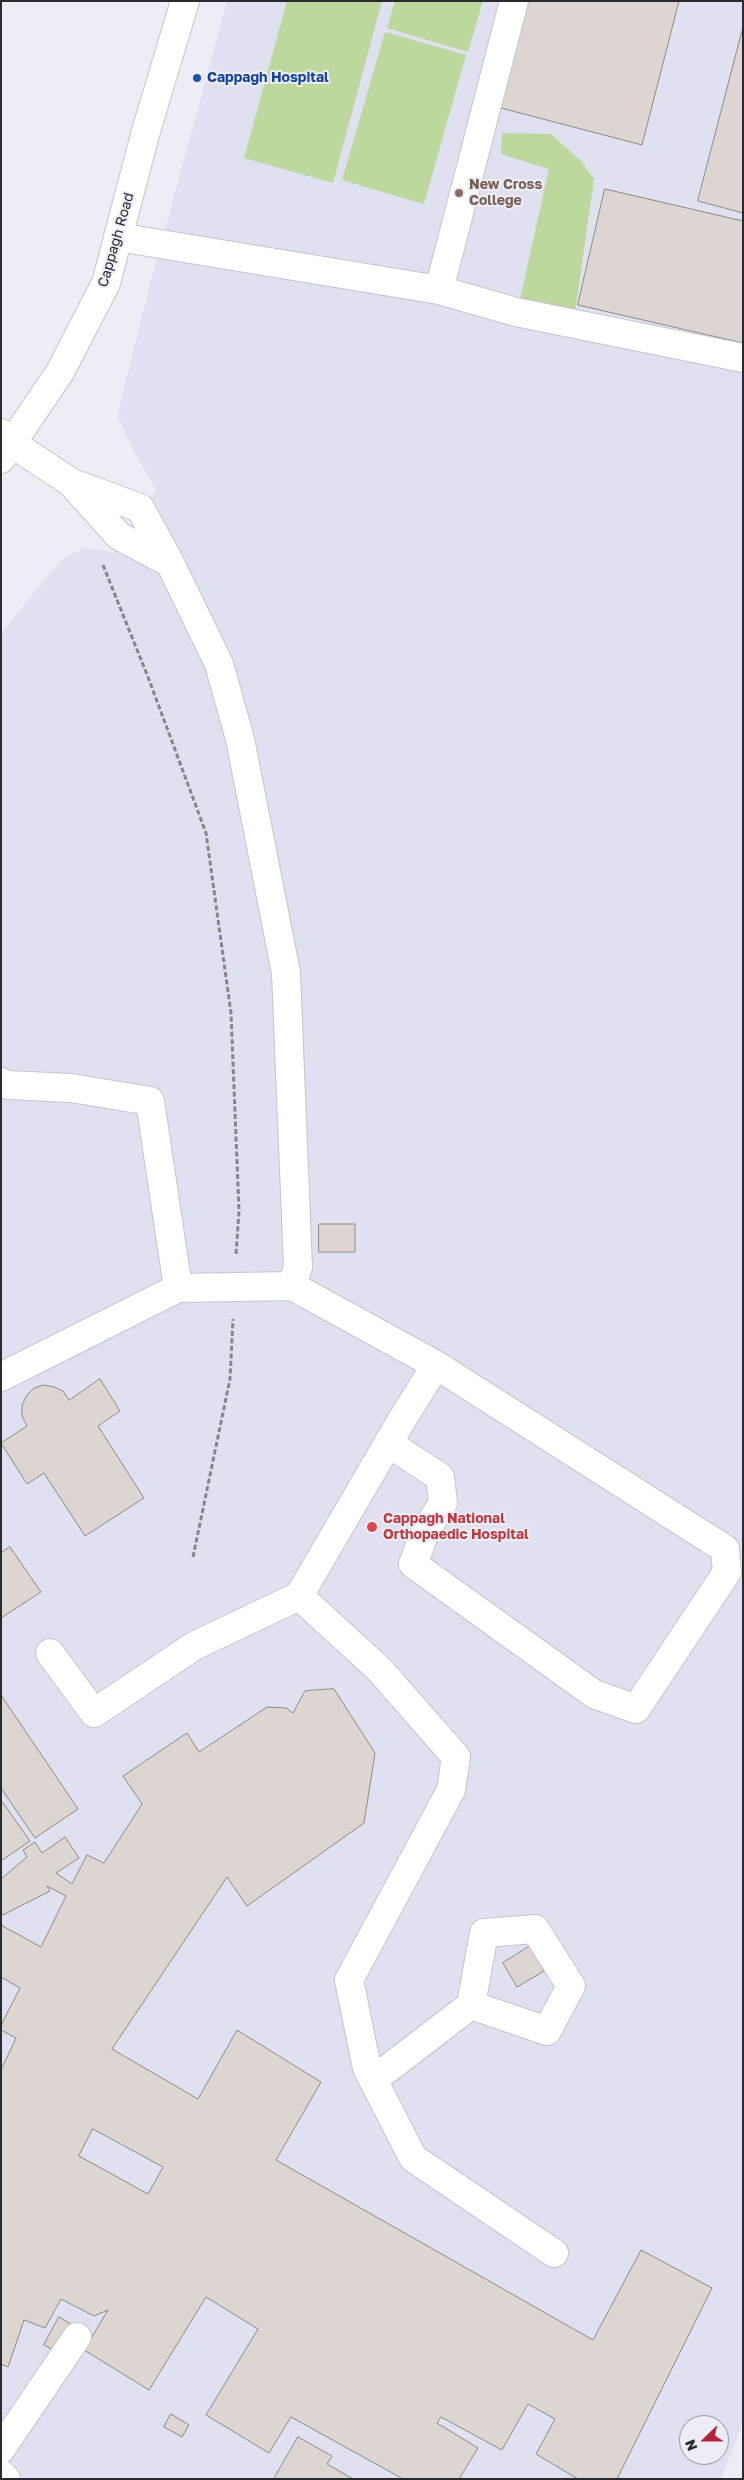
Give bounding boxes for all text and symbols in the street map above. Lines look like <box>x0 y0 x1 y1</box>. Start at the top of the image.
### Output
place label: Cappagh Hospital <box>207 70 329 86</box>
marker: Cappagh Hospital <box>191 72 203 84</box>
place label: New Cross College <box>469 177 542 210</box>
marker: New Cross College <box>453 187 465 199</box>
street label: Cappagh Road <box>94 191 138 289</box>
place label: Cappagh National Orthopaedic Hospital <box>383 1511 529 1544</box>
marker: Cappagh National Orthopaedic Hospital <box>365 1520 379 1534</box>
north arrow <box>679 2415 729 2465</box>
text: N <box>681 2437 700 2454</box>

